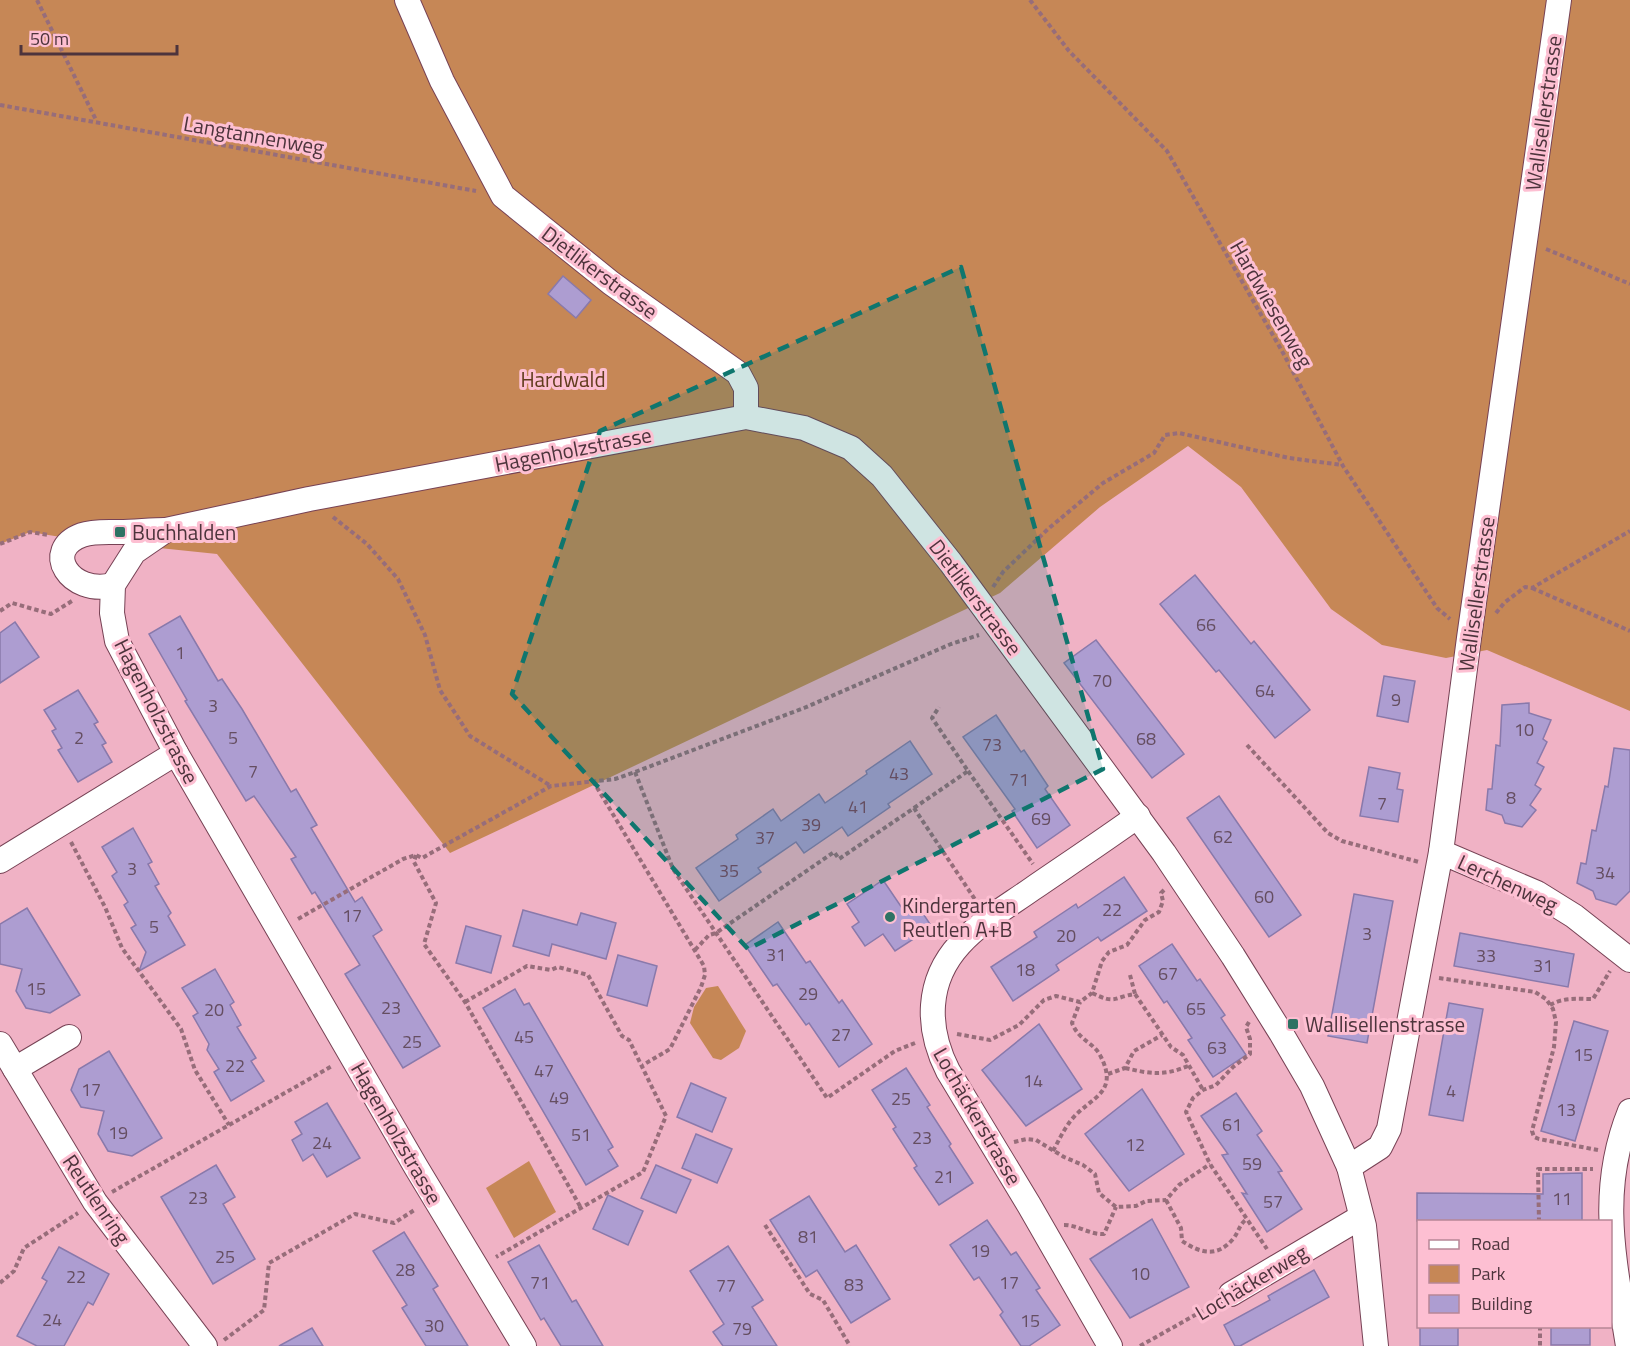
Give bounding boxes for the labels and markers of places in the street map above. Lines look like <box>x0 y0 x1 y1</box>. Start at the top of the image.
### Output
place label: Buchhalden <box>132 516 236 548</box>
marker: Buchhalden <box>113 525 127 539</box>
place label: Kindergarten Reutlen A+B <box>902 889 1017 945</box>
marker: Kindergarten Reutlen A+B <box>883 910 897 924</box>
place label: Wallisellenstrasse <box>1305 1008 1465 1040</box>
marker: Wallisellenstrasse <box>1286 1017 1300 1031</box>

